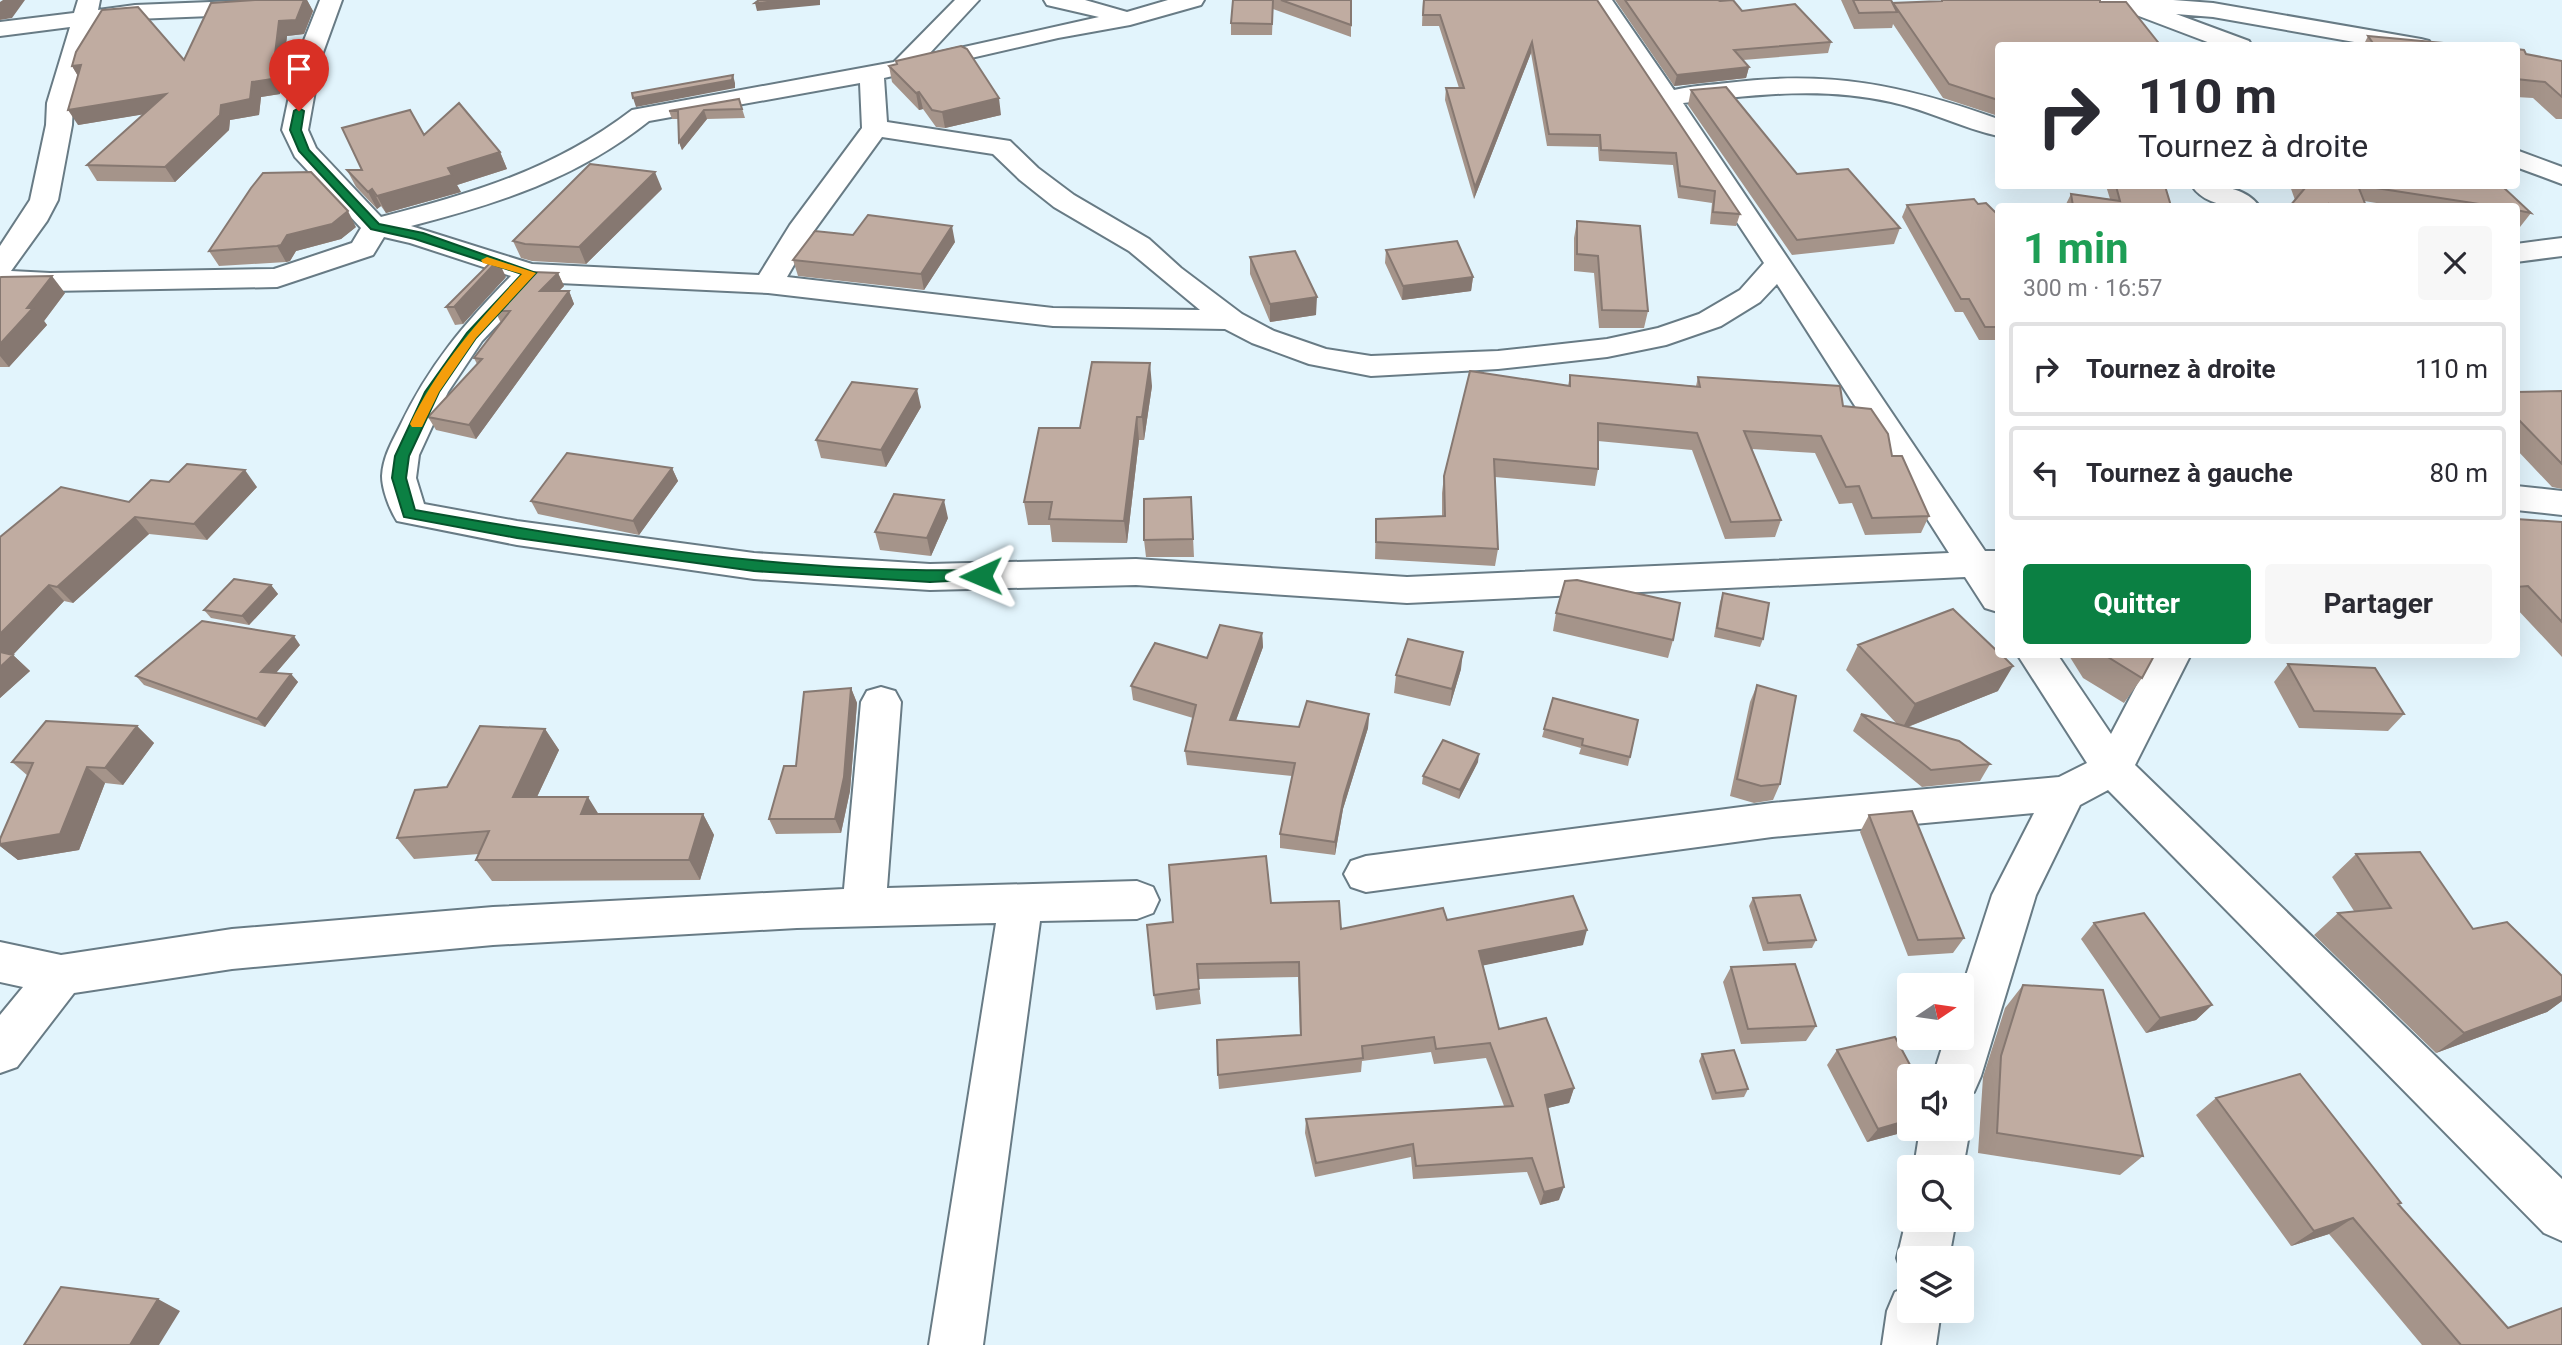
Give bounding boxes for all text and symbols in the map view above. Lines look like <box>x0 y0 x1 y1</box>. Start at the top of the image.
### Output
pin <box>269 39 329 111</box>
icon: arrive <box>280 50 318 88</box>
text: 110 m <box>2138 68 2277 125</box>
icon: right <box>2023 70 2114 161</box>
text: Tournez à droite <box>2138 127 2368 165</box>
text: 1 min <box>2023 224 2129 273</box>
button: close <box>2418 226 2492 300</box>
text: 300 m · 16:57 <box>2023 275 2162 302</box>
icon: right <box>2027 350 2065 388</box>
text: Tournez à droite <box>2086 354 2276 384</box>
text: 110 m <box>2415 354 2488 384</box>
icon: left <box>2027 454 2065 492</box>
text: Tournez à gauche <box>2086 458 2293 488</box>
text: 80 m <box>2430 458 2488 488</box>
position arrow <box>944 539 1018 613</box>
button: Quitter <box>2023 564 2251 644</box>
button: Partager <box>2265 564 2492 644</box>
north arrow <box>1897 973 1974 1050</box>
map controls <box>1897 973 1974 1323</box>
button: sound <box>1897 1064 1974 1141</box>
button: search <box>1897 1155 1974 1232</box>
button: layers <box>1897 1246 1974 1323</box>

